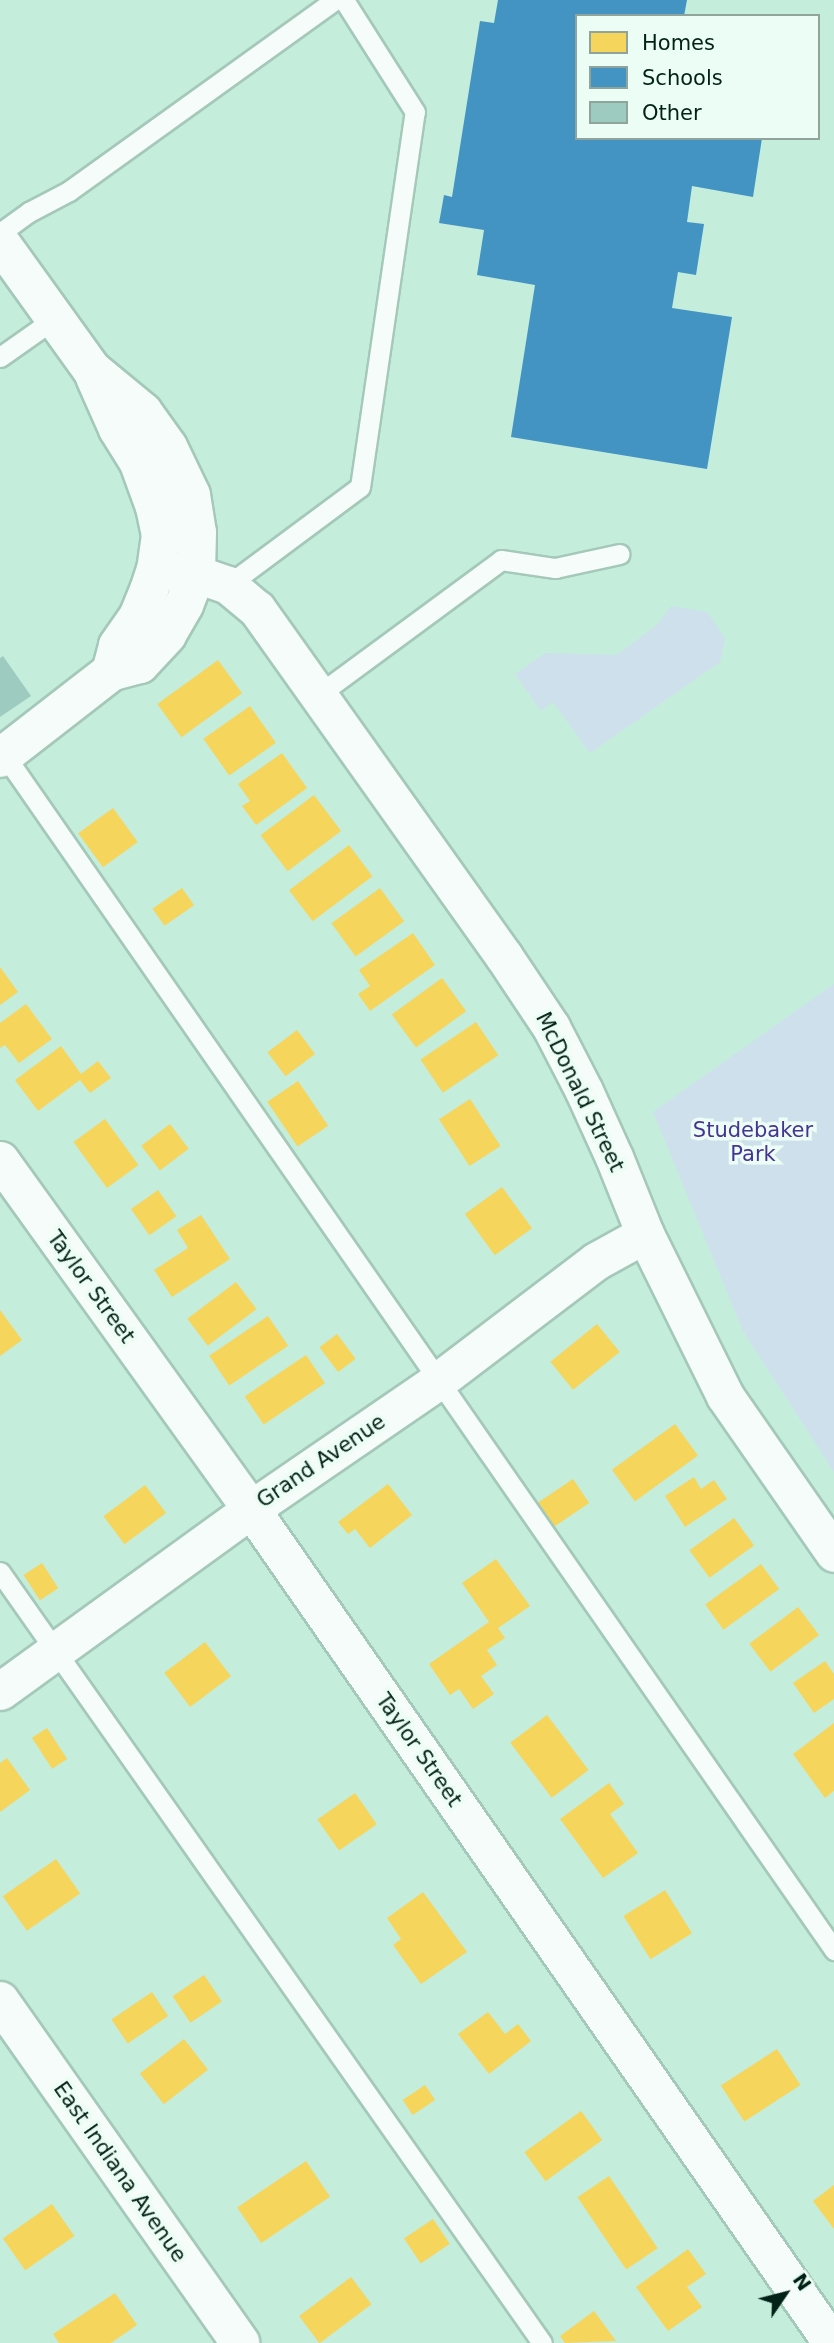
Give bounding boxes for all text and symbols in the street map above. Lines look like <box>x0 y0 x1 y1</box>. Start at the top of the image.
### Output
legend <box>575 14 820 140</box>
text: Homes <box>642 31 715 55</box>
text: Schools <box>642 66 723 90</box>
text: Other <box>642 101 702 125</box>
street label: McDonald Street <box>530 1008 630 1176</box>
park label: Studebaker Park <box>693 1117 813 1167</box>
street label: Taylor Street <box>42 1226 140 1348</box>
street label: Grand Avenue <box>252 1409 390 1513</box>
street label: Taylor Street <box>371 1689 467 1811</box>
street label: East Indiana Avenue <box>48 2077 192 2267</box>
north arrow <box>750 2259 820 2329</box>
text: N <box>789 2269 816 2295</box>

